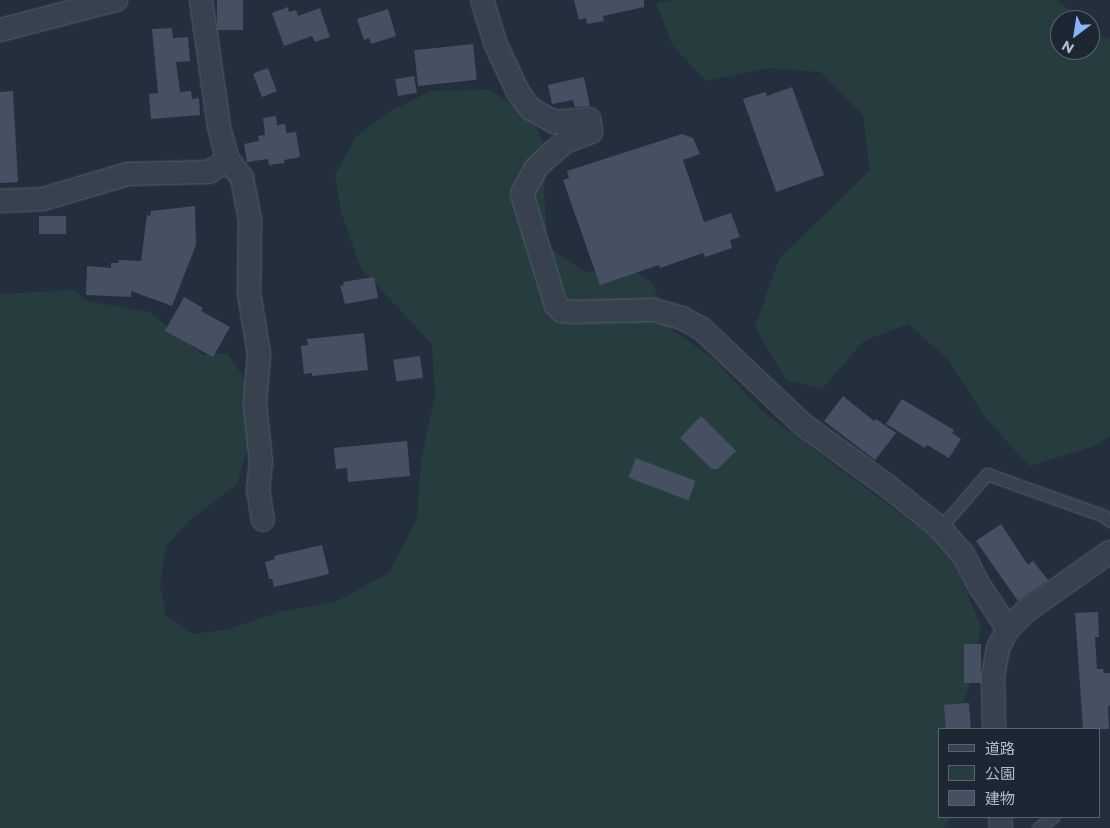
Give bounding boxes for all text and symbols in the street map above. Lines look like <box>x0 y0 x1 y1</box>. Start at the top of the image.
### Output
north arrow <box>1050 10 1100 60</box>
text: N <box>1058 36 1077 58</box>
legend <box>938 728 1100 818</box>
text: 道路 <box>985 739 1015 758</box>
text: 公園 <box>985 764 1015 783</box>
text: 建物 <box>985 789 1015 808</box>

